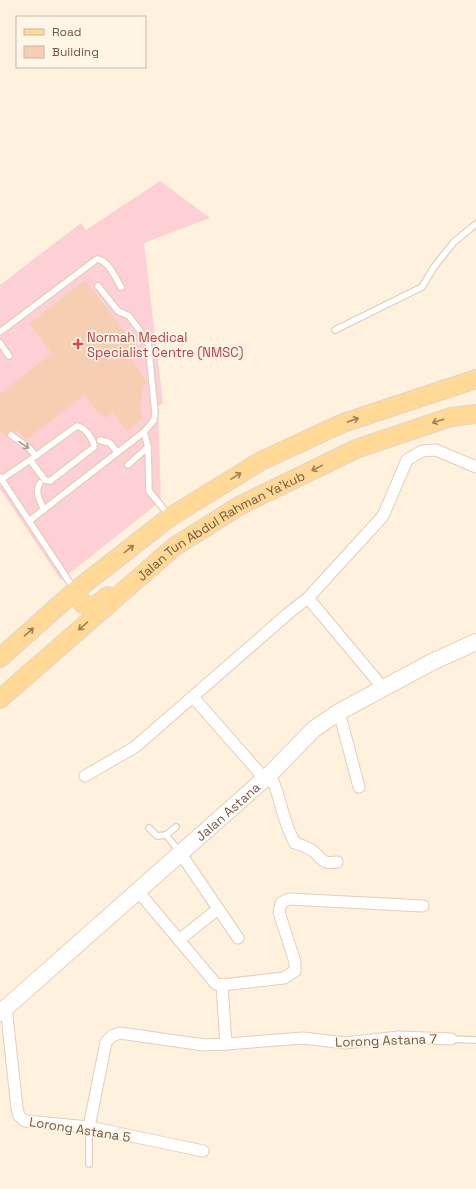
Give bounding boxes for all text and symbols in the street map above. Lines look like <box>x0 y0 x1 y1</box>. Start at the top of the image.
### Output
legend <box>16 16 146 68</box>
text: Road <box>52 24 81 40</box>
text: Building <box>52 44 99 60</box>
place label: Normah Medical Specialist Centre (NMSC) <box>87 329 243 361</box>
marker: Normah Medical Specialist Centre (NMSC) <box>72 338 84 350</box>
one-way arrow <box>347 415 359 423</box>
one-way arrow <box>432 418 445 425</box>
one-way arrow <box>18 441 29 449</box>
one-way arrow <box>311 465 323 472</box>
street label: Jalan Tun Abdul Rahman Ya'kub <box>133 467 308 585</box>
one-way arrow <box>230 472 241 480</box>
one-way arrow <box>124 545 135 554</box>
one-way arrow <box>78 622 89 631</box>
one-way arrow <box>24 627 34 637</box>
street label: Jalan Astana <box>192 778 264 845</box>
street label: Lorong Astana 7 <box>335 1030 437 1051</box>
street label: Lorong Astana 5 <box>28 1113 132 1146</box>

